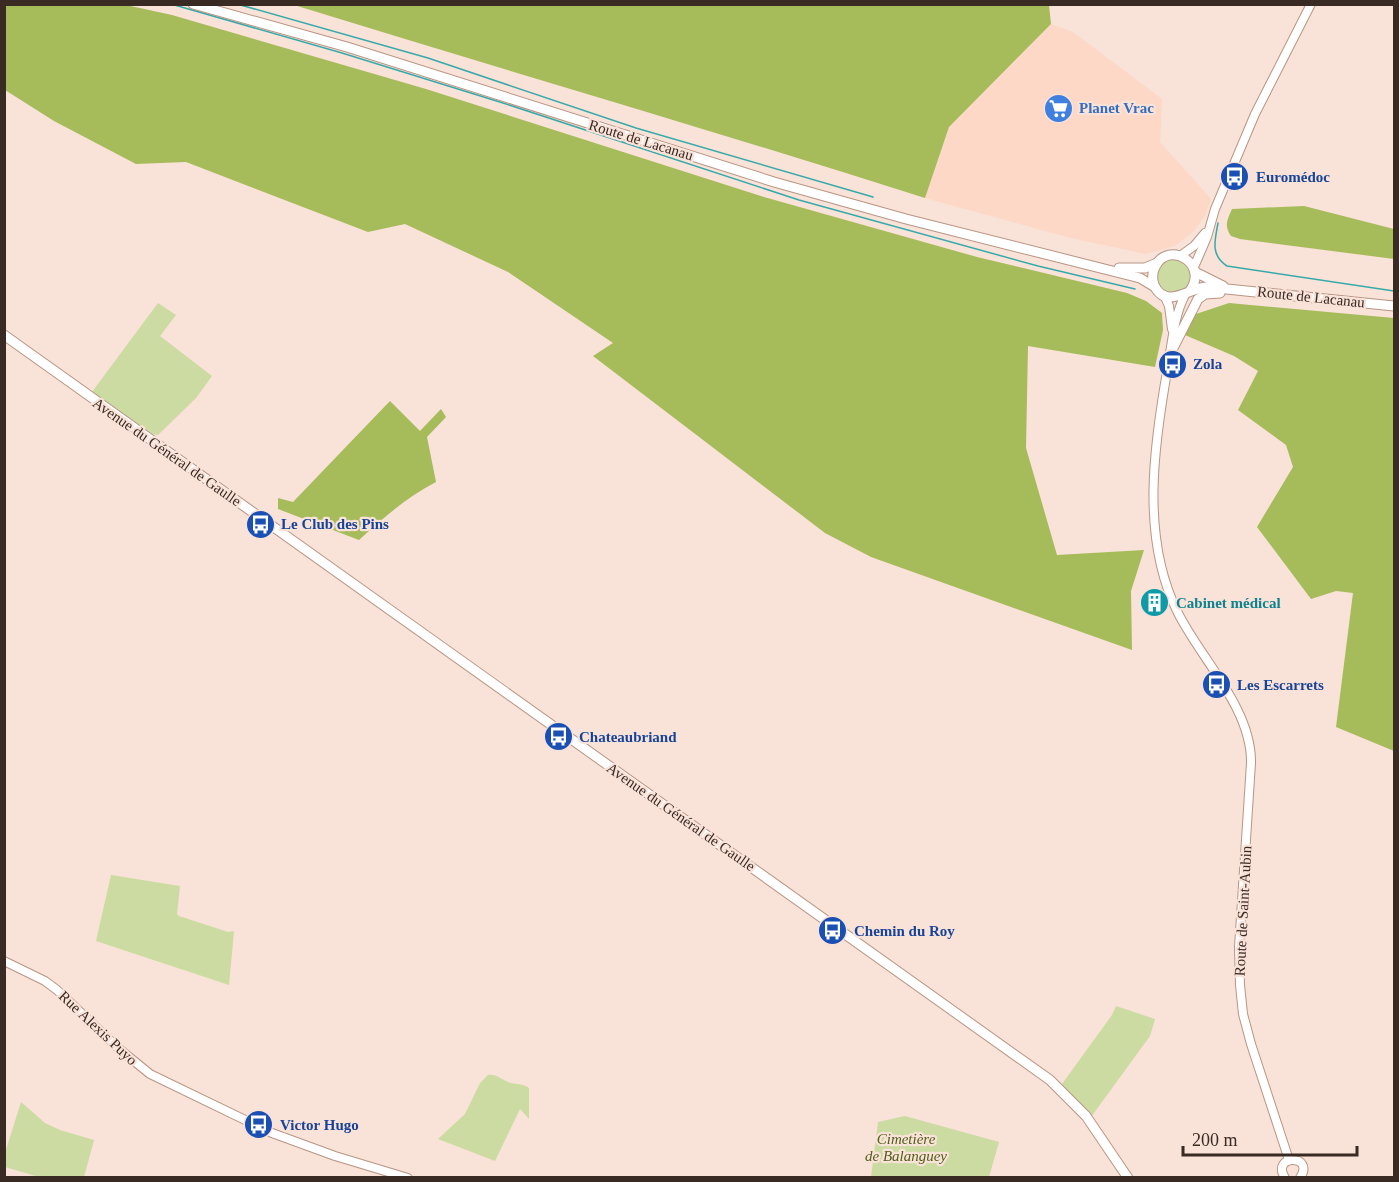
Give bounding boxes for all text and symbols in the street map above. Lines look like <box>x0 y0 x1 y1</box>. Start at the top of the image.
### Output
supermarket icon: Planet Vrac <box>1042 92 1074 124</box>
place label: Planet Vrac <box>1079 100 1154 116</box>
street label: Route de Lacanau <box>587 117 696 164</box>
bus stop icon: Euromédoc <box>1219 161 1251 193</box>
place label: Euromédoc <box>1256 169 1330 185</box>
street label: Route de Lacanau <box>1256 283 1366 311</box>
bus stop icon: Zola <box>1156 348 1188 380</box>
place label: Zola <box>1193 356 1223 372</box>
street label: Avenue du Général de Gaulle <box>90 395 244 510</box>
bus stop icon: Le Club des Pins <box>244 508 276 540</box>
place label: Le Club des Pins <box>281 516 389 532</box>
building icon: Cabinet médical <box>1139 587 1171 619</box>
place label: Cabinet médical <box>1176 595 1281 611</box>
bus stop icon: Les Escarrets <box>1200 669 1232 701</box>
place label: Les Escarrets <box>1237 677 1324 693</box>
bus stop icon: Chateaubriand <box>542 721 574 753</box>
place label: Chateaubriand <box>579 729 677 745</box>
street label: Avenue du Général de Gaulle <box>604 760 758 875</box>
street label: Route de Saint-Aubin <box>1232 845 1254 977</box>
bus stop icon: Chemin du Roy <box>817 915 849 947</box>
place label: Chemin du Roy <box>854 923 955 939</box>
street label: Rue Alexis Puyo <box>56 988 140 1068</box>
bus stop icon: Victor Hugo <box>243 1109 275 1141</box>
place label: Victor Hugo <box>280 1117 359 1133</box>
scale bar <box>1183 1119 1357 1157</box>
text: 200 m <box>1192 1130 1238 1150</box>
park label: Cimetière de Balanguey <box>865 1131 947 1164</box>

